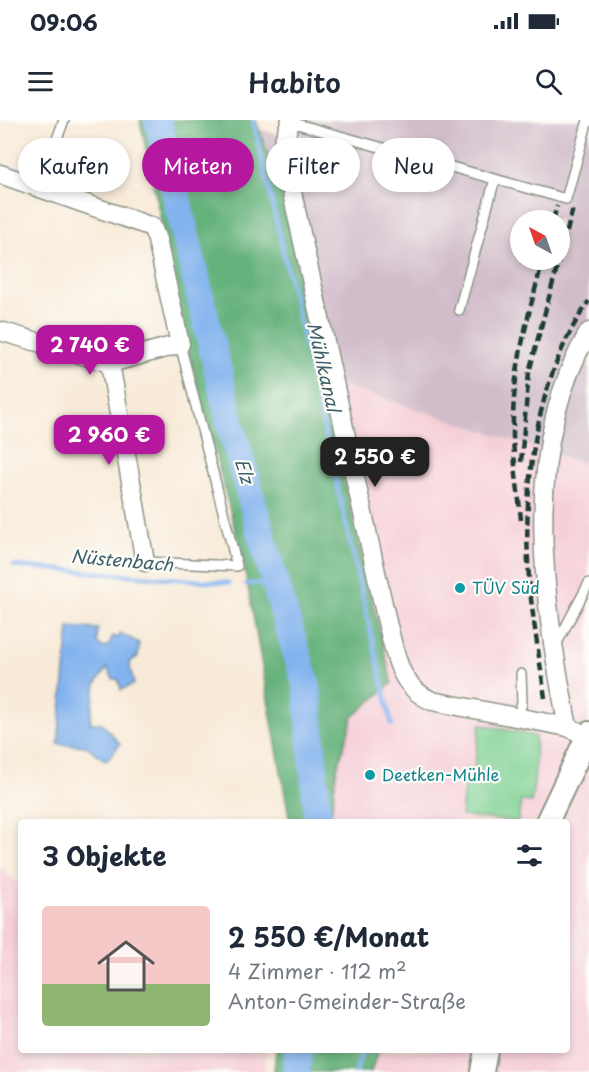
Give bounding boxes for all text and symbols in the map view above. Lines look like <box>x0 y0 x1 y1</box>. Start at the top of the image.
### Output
text: 09:06 <box>30 5 98 38</box>
text: Habito <box>248 61 341 102</box>
icon: menu <box>24 65 57 98</box>
icon: search <box>532 65 565 98</box>
chip: Kaufen <box>18 138 130 192</box>
chip: Mieten <box>142 138 254 192</box>
chip: Filter <box>266 138 360 192</box>
chip: Neu <box>372 138 455 192</box>
north arrow <box>510 210 570 270</box>
map controls <box>510 210 570 270</box>
water label: Mühlkanal <box>301 319 349 417</box>
pin: 2 740 € <box>35 325 145 376</box>
text: 2 740 € <box>50 329 130 359</box>
pin: 2 960 € <box>54 415 164 466</box>
text: 2 960 € <box>68 419 150 449</box>
pin: 2 550 € <box>320 437 430 488</box>
text: 2 550 € <box>334 441 416 471</box>
water label: Elz <box>229 455 263 489</box>
water label: Nüstenbach <box>70 542 175 577</box>
place label: TÜV Süd <box>472 575 540 599</box>
marker: TÜV Süd <box>453 581 467 595</box>
place label: Deetken-Mühle <box>382 762 499 786</box>
marker: Deetken-Mühle <box>363 768 377 782</box>
text: 3 Objekte <box>42 836 167 875</box>
icon: filters <box>513 839 546 872</box>
text: 2 550 €/Monat <box>228 917 429 956</box>
icon: home <box>90 930 162 1002</box>
text: 4 Zimmer · 112 m² <box>228 956 407 986</box>
text: Anton-Gmeinder-Straße <box>228 986 466 1016</box>

